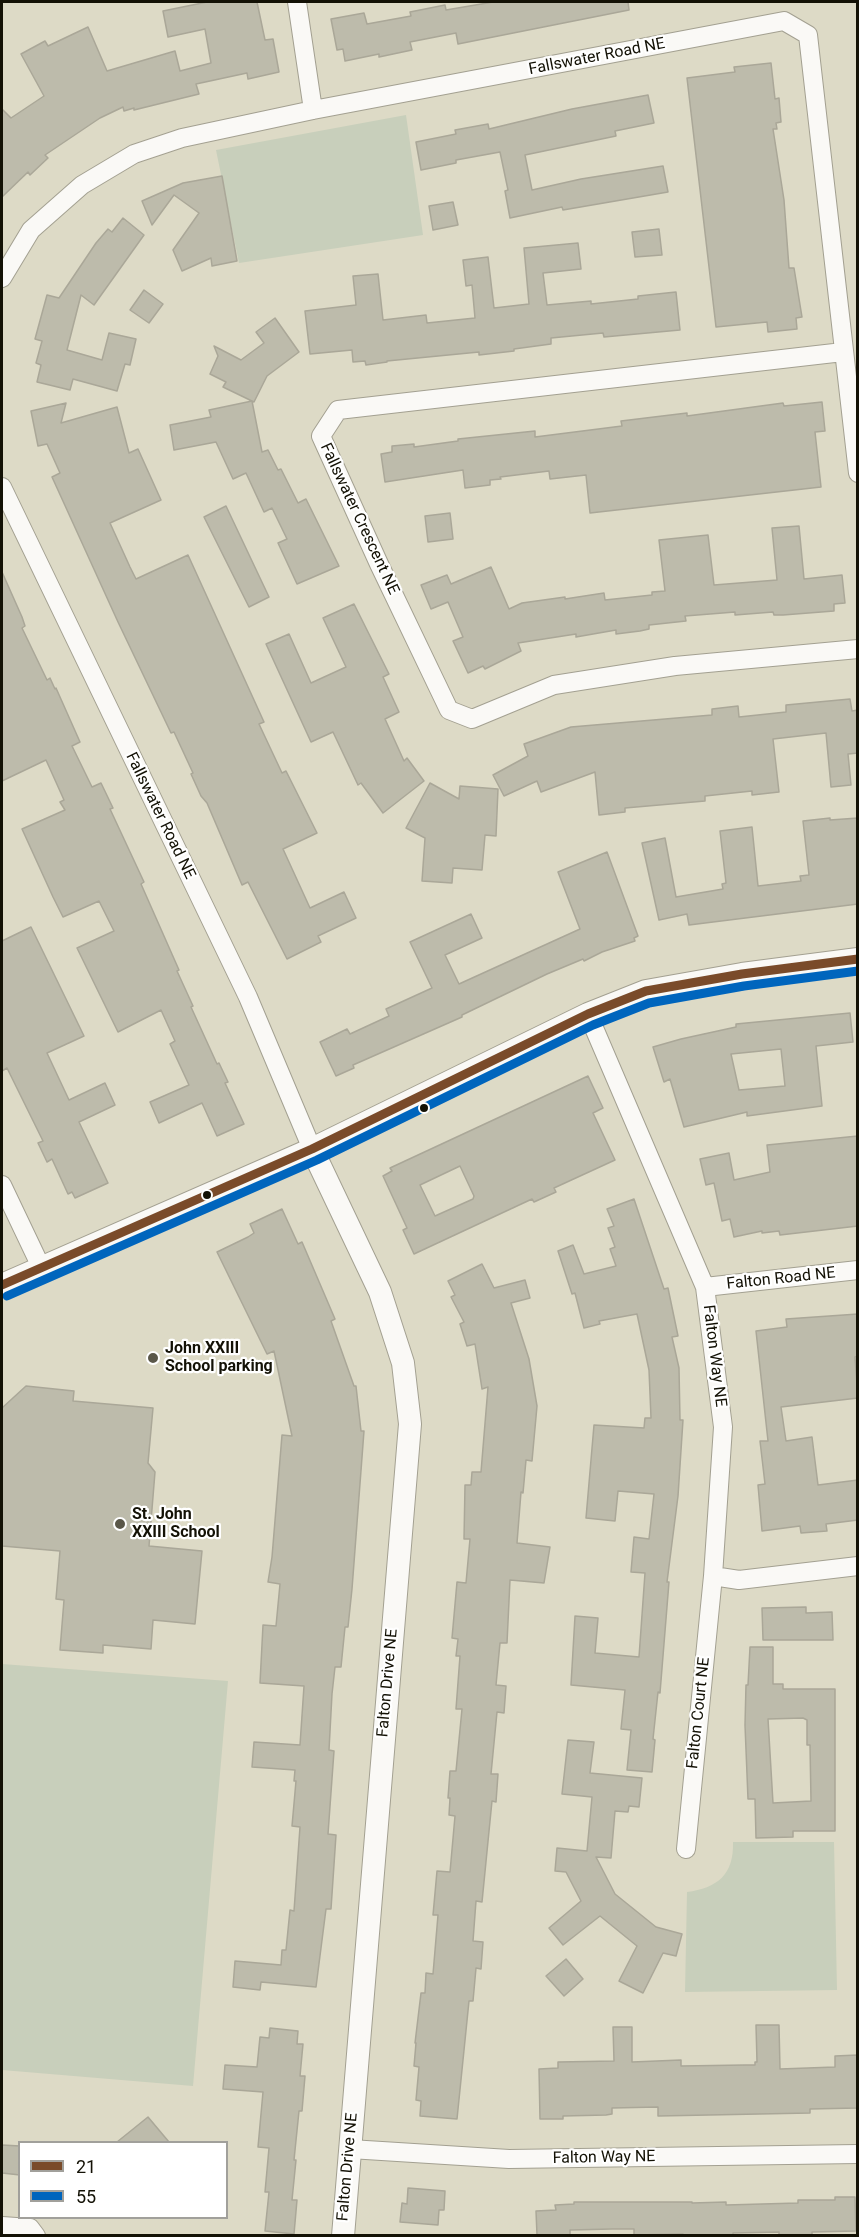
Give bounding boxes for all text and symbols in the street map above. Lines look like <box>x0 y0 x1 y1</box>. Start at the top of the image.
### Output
street label: Fallswater Road NE <box>527 34 667 80</box>
street label: Fallswater Crescent NE <box>315 440 403 598</box>
street label: Fallswater Road NE <box>121 750 199 882</box>
unlabelled marker <box>418 1102 430 1114</box>
unlabelled marker <box>201 1189 213 1201</box>
street label: Falton Road NE <box>726 1264 836 1294</box>
street label: Falton Way NE <box>698 1304 730 1408</box>
place label: John XXIII School parking <box>165 1339 273 1377</box>
marker: John XXIII School parking <box>146 1351 160 1365</box>
place label: St. John XXIII School <box>132 1505 220 1543</box>
marker: St. John XXIII School <box>113 1517 127 1531</box>
street label: Falton Drive NE <box>374 1628 402 1738</box>
street label: Falton Court NE <box>684 1656 714 1770</box>
street label: Falton Drive NE <box>334 2112 362 2222</box>
legend <box>18 2141 228 2219</box>
street label: Falton Way NE <box>552 2148 656 2168</box>
text: 21 <box>76 2156 96 2177</box>
text: 55 <box>76 2186 96 2207</box>

